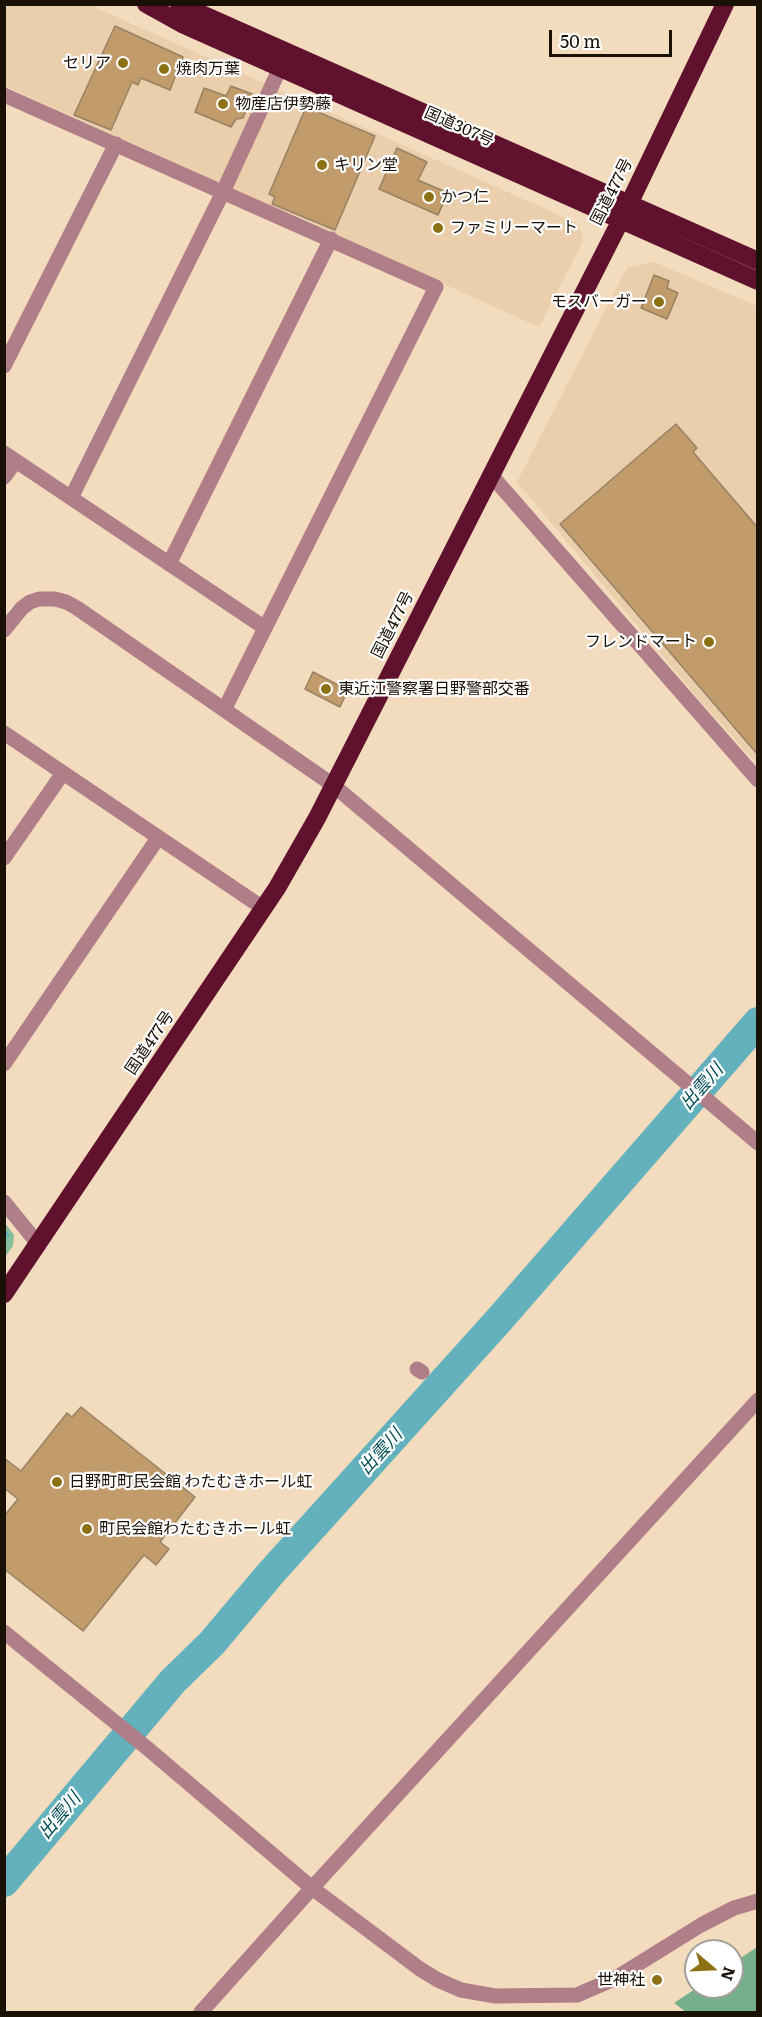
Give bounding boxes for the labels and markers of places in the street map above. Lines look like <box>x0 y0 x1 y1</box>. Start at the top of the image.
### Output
place label: セリア <box>63 53 111 73</box>
marker: セリア <box>116 56 130 70</box>
place label: 焼肉万葉 <box>176 59 240 79</box>
marker: 焼肉万葉 <box>157 62 171 76</box>
place label: 物産店伊勢藤 <box>235 94 331 114</box>
marker: 物産店伊勢藤 <box>216 97 230 111</box>
place label: キリン堂 <box>334 155 398 175</box>
marker: キリン堂 <box>315 158 329 172</box>
place label: かつ仁 <box>441 187 489 207</box>
marker: かつ仁 <box>422 190 436 204</box>
place label: ファミリーマート <box>450 218 578 238</box>
marker: ファミリーマート <box>431 221 445 235</box>
place label: モスバーガー <box>551 292 647 312</box>
marker: モスバーガー <box>652 295 666 309</box>
place label: フレンドマート <box>585 632 697 652</box>
marker: フレンドマート <box>702 635 716 649</box>
place label: 東近江警察署日野警部交番 <box>338 679 530 699</box>
marker: 東近江警察署日野警部交番 <box>319 682 333 696</box>
place label: 日野町町民会館 わたむきホール虹 <box>69 1472 312 1492</box>
marker: 日野町町民会館 わたむきホール虹 <box>50 1475 64 1489</box>
place label: 町民会館わたむきホール虹 <box>99 1519 291 1539</box>
marker: 町民会館わたむきホール虹 <box>80 1522 94 1536</box>
place label: 世神社 <box>597 1970 645 1990</box>
marker: 世神社 <box>650 1973 664 1987</box>

